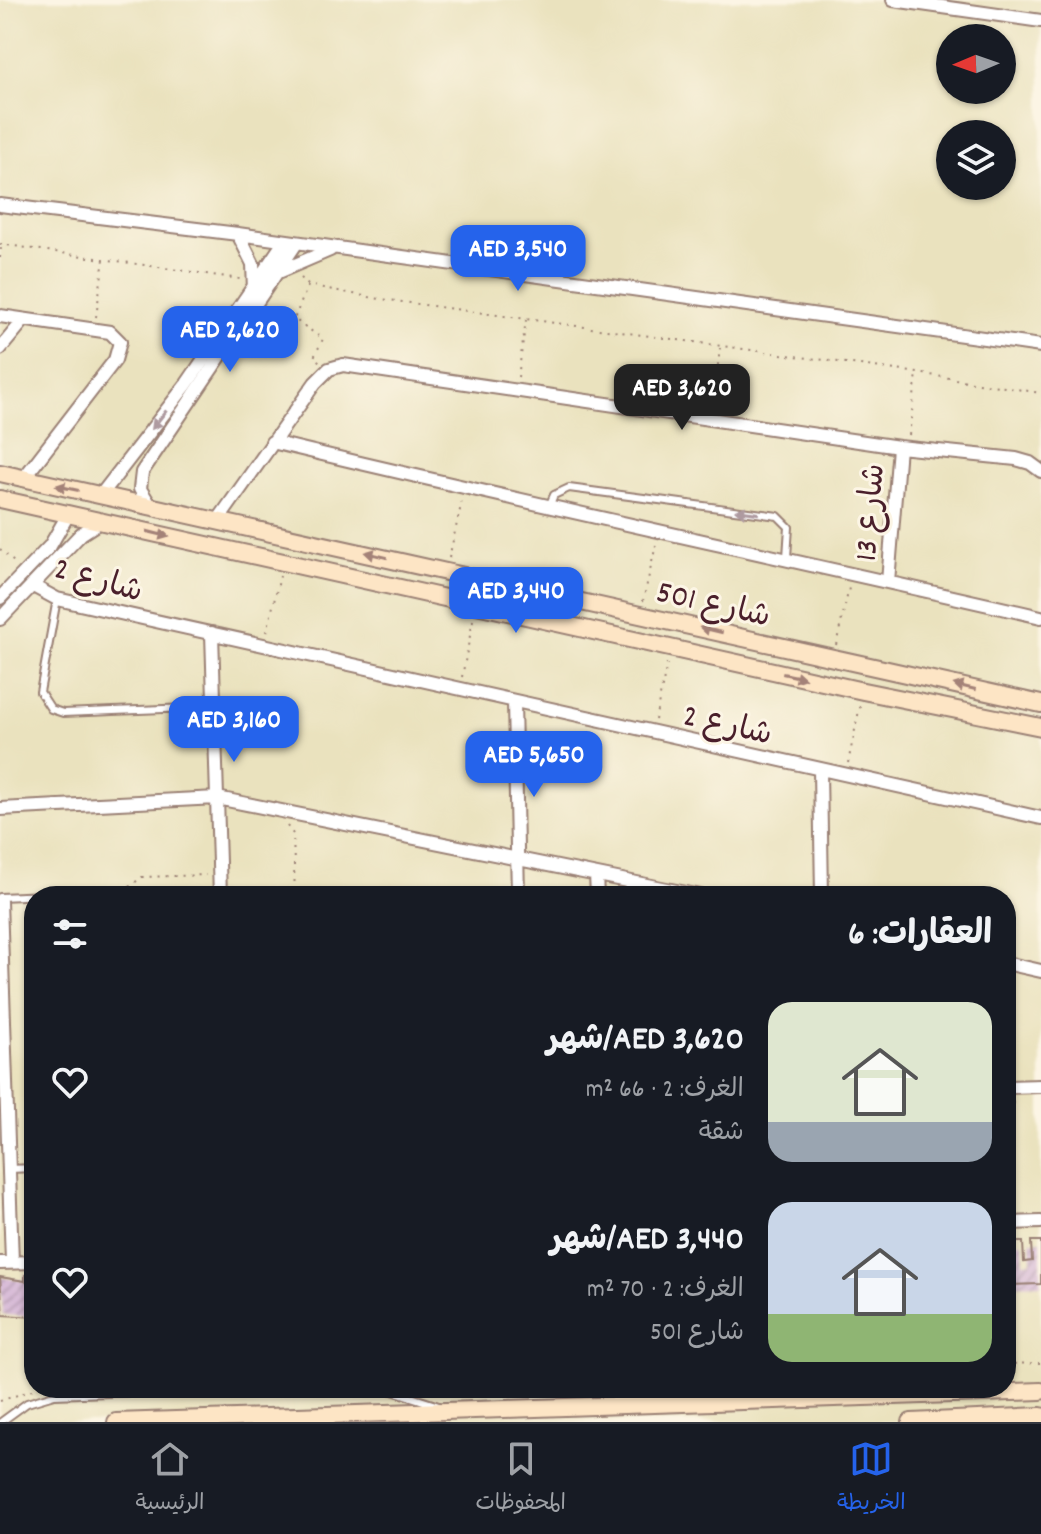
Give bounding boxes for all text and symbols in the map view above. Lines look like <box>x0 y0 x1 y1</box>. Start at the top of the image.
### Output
north arrow <box>936 24 1016 104</box>
map controls <box>936 24 1016 200</box>
button: layers <box>936 120 1016 200</box>
pin: AED 3,540 <box>426 225 610 293</box>
text: AED 3,540 <box>469 232 567 269</box>
pin: AED 2,620 <box>138 306 322 374</box>
text: AED 2,620 <box>180 313 280 350</box>
pin: AED 3,620 <box>590 364 774 432</box>
text: AED 3,620 <box>632 371 732 408</box>
one-way arrow <box>151 410 167 430</box>
street label: شارع 13 <box>846 462 900 563</box>
one-way arrow <box>54 481 79 493</box>
one-way arrow <box>734 505 759 518</box>
one-way arrow <box>146 529 171 541</box>
street label: شارع 2 <box>48 548 147 617</box>
one-way arrow <box>363 548 388 561</box>
pin: AED 3,440 <box>424 567 608 635</box>
street label: شارع 501 <box>651 571 774 642</box>
text: AED 3,440 <box>467 574 565 611</box>
one-way arrow <box>699 623 724 636</box>
one-way arrow <box>782 670 807 683</box>
one-way arrow <box>952 680 977 693</box>
street label: شارع 2 <box>678 695 776 760</box>
pin: AED 3,160 <box>142 696 326 764</box>
text: AED 3,160 <box>187 703 281 740</box>
pin: AED 5,650 <box>442 731 626 799</box>
text: AED 5,650 <box>483 738 585 775</box>
icon: filters <box>48 912 92 956</box>
text: العقارات: 6 <box>848 912 992 961</box>
text: AED 3,620/شهر <box>547 1017 744 1066</box>
icon: home <box>832 1034 928 1130</box>
icon: heart <box>48 1060 92 1104</box>
text: الغرف: 2 · 66 m² <box>586 1072 744 1109</box>
text: شقة <box>699 1115 744 1152</box>
text: AED 3,440/شهر <box>550 1217 744 1266</box>
icon: home <box>832 1234 928 1330</box>
icon: heart <box>48 1260 92 1304</box>
text: الغرف: 2 · 70 m² <box>587 1272 744 1309</box>
text: شارع 501 <box>650 1315 744 1352</box>
tab: الرئيسية <box>135 1437 205 1521</box>
tab: المحفوظات <box>475 1437 566 1521</box>
tab: الخريطة <box>837 1437 906 1521</box>

